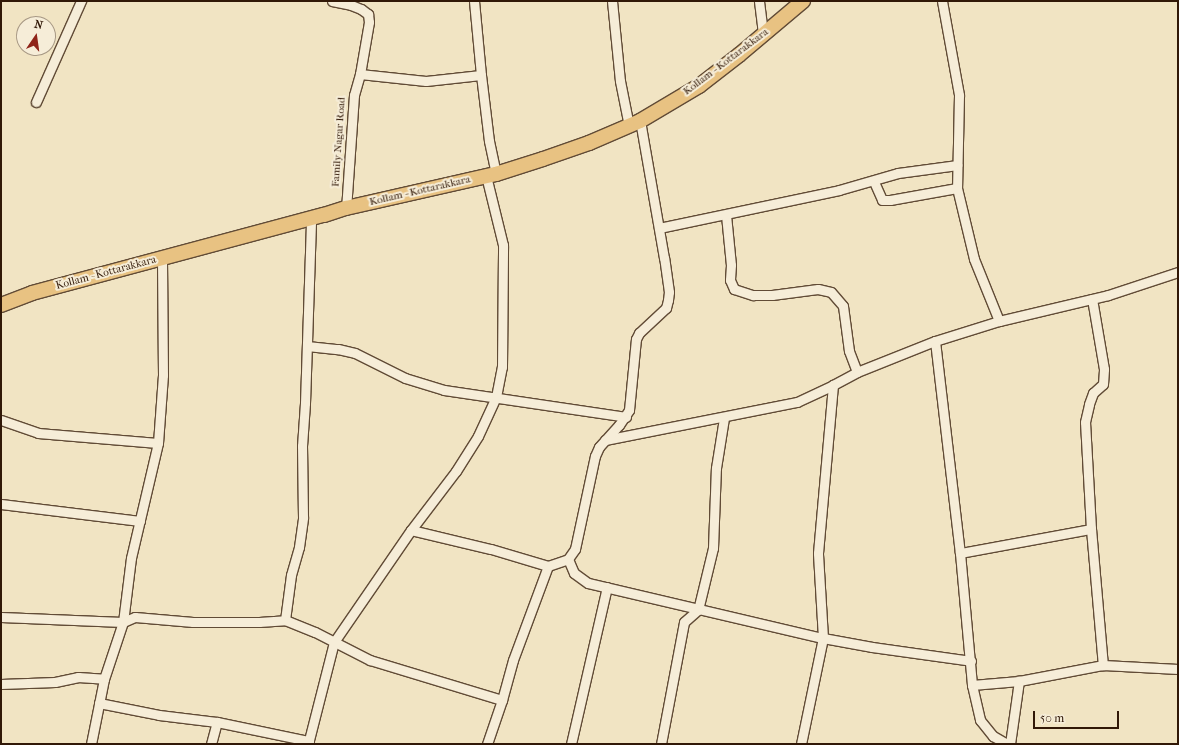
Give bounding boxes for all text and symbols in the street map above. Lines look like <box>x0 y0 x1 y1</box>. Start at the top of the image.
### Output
north arrow <box>16 16 56 56</box>
text: N <box>33 18 44 32</box>
street label: Kollam - Kottarakkara <box>681 26 771 98</box>
street label: Family Nagar Road <box>329 97 349 187</box>
street label: Kollam - Kottarakkara <box>368 173 472 209</box>
street label: Kollam - Kottarakkara <box>54 253 158 293</box>
scale bar <box>1035 703 1121 729</box>
text: 50 m <box>1040 711 1064 725</box>

